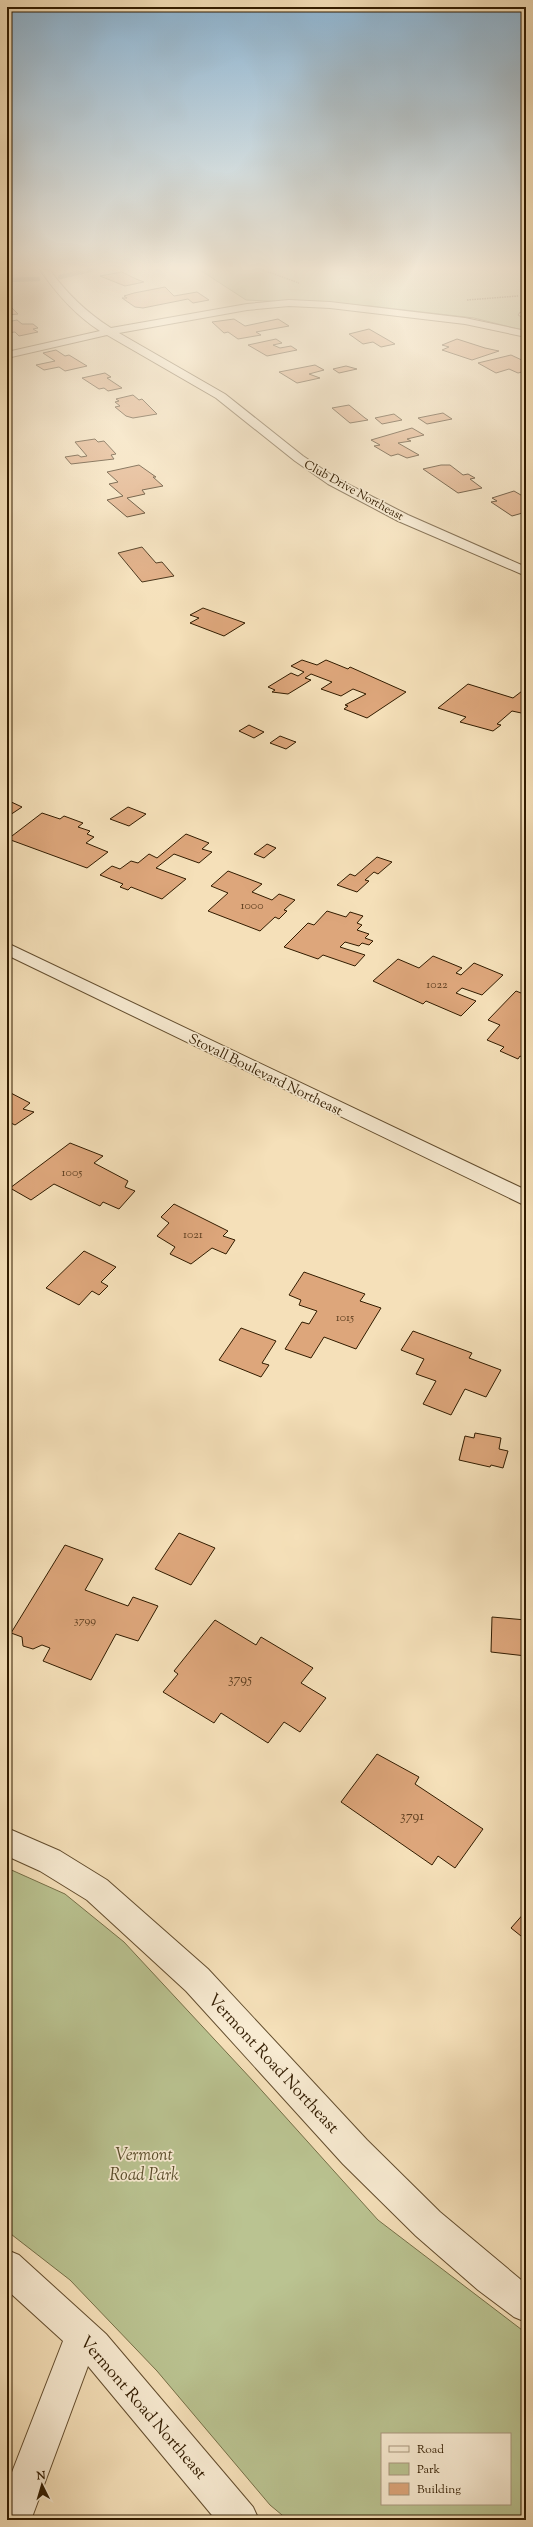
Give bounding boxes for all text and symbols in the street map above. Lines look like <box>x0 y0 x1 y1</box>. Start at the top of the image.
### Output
street label: Club Drive Northeast <box>300 456 407 526</box>
house number: 1000 <box>240 897 264 915</box>
house number: 1022 <box>426 976 448 994</box>
street label: Stovall Boulevard Northeast <box>185 1030 346 1122</box>
house number: 1005 <box>62 1164 82 1182</box>
house number: 1021 <box>183 1226 203 1244</box>
house number: 1015 <box>336 1309 354 1327</box>
house number: 3799 <box>74 1612 96 1630</box>
house number: 3795 <box>228 1670 252 1690</box>
house number: 3791 <box>400 1807 424 1827</box>
street label: Vermont Road Northeast <box>201 1989 344 2140</box>
park label: Vermont Road Park <box>109 2144 179 2188</box>
street label: Vermont Road Northeast <box>73 2331 212 2486</box>
legend <box>381 2433 511 2505</box>
text: Road <box>417 2441 444 2459</box>
text: Park <box>417 2461 440 2479</box>
north arrow <box>22 2465 62 2505</box>
text: N <box>35 2468 47 2484</box>
text: Building <box>417 2481 461 2499</box>

